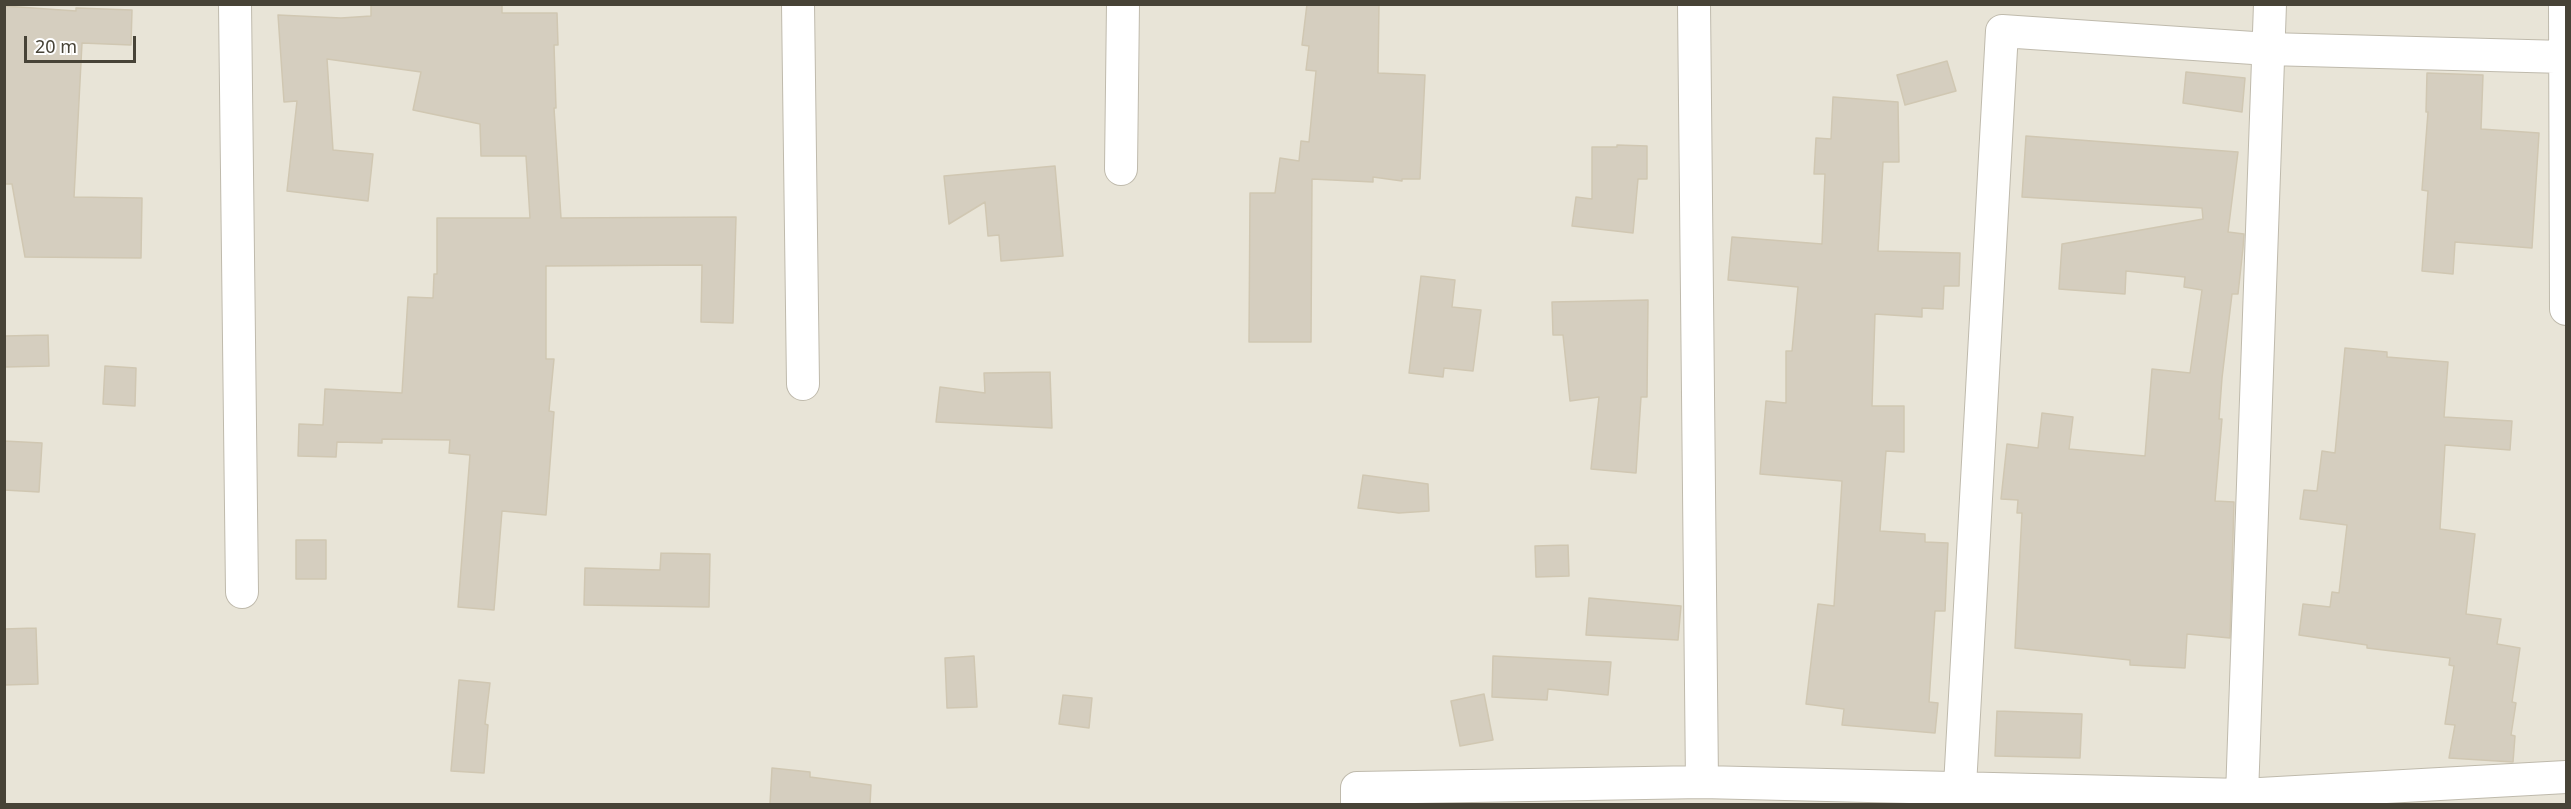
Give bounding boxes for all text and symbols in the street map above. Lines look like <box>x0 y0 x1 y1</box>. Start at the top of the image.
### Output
scale bar <box>27 24 140 62</box>
text: 20 m <box>35 34 77 58</box>

